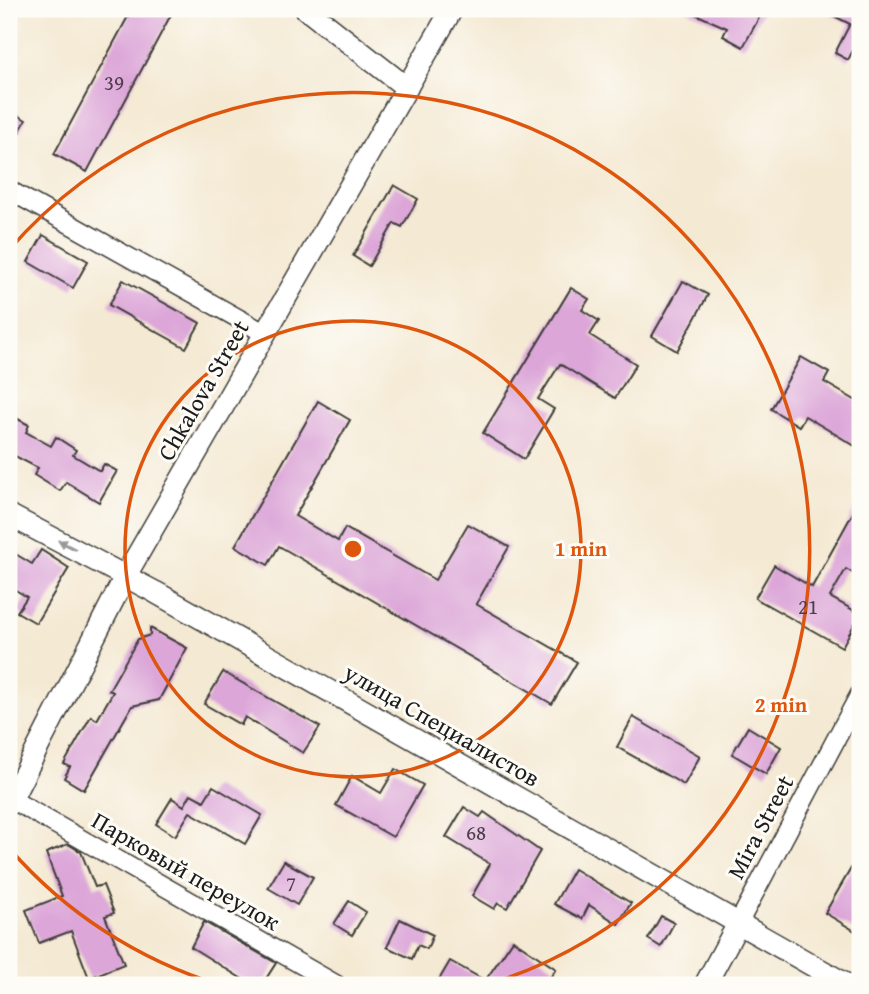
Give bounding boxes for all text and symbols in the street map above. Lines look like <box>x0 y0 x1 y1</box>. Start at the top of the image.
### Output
house number: 39 <box>104 67 124 98</box>
street label: Chkalova Street <box>149 313 258 467</box>
text: 1 min <box>555 533 608 564</box>
centre of rings <box>341 537 365 561</box>
one-way arrow <box>57 540 77 551</box>
house number: 21 <box>798 591 818 622</box>
street label: улица Специалистов <box>337 654 546 795</box>
text: 2 min <box>755 689 808 720</box>
street label: Mira Street <box>718 768 802 885</box>
street label: Парковый переулок <box>85 803 287 939</box>
house number: 68 <box>466 817 486 848</box>
house number: 7 <box>286 868 296 899</box>

